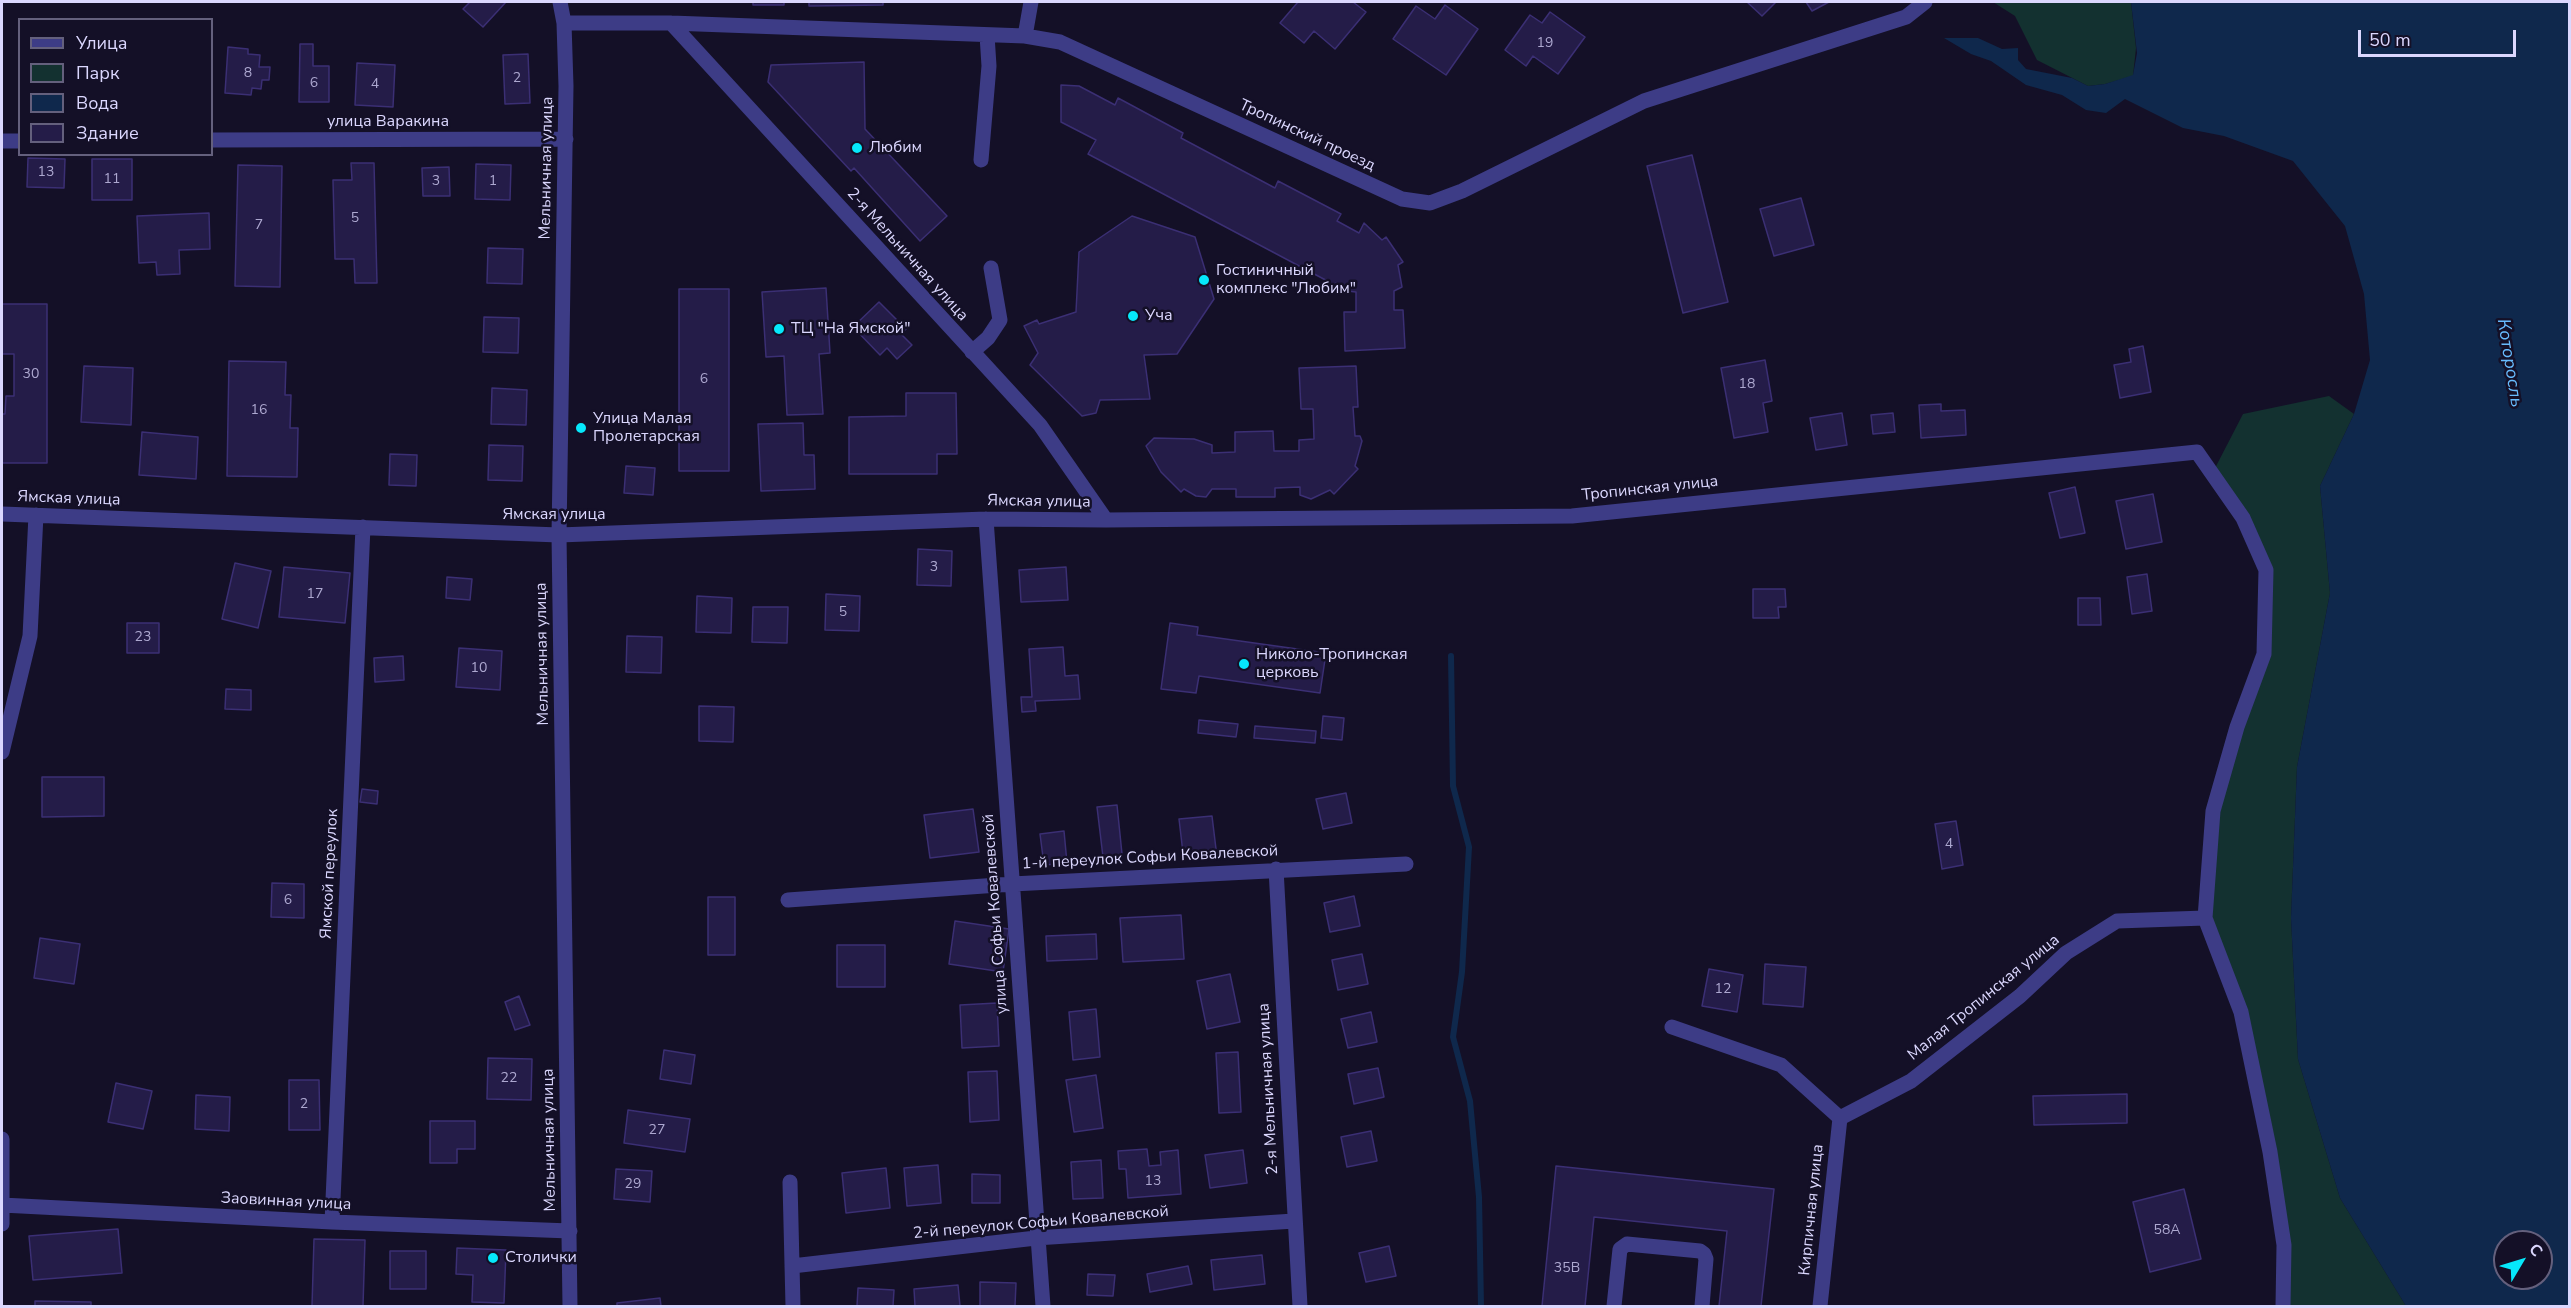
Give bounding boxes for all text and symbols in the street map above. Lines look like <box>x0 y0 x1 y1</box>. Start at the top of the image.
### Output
legend <box>18 18 213 156</box>
scale bar <box>2361 18 2518 56</box>
text: 50 m <box>2369 28 2411 52</box>
text: Улица <box>76 31 127 55</box>
house number: 19 <box>1537 36 1553 52</box>
text: Парк <box>76 61 119 85</box>
house number: 8 <box>244 66 252 82</box>
house number: 2 <box>513 71 521 87</box>
house number: 6 <box>310 76 318 92</box>
house number: 4 <box>371 77 379 93</box>
text: Вода <box>76 91 119 115</box>
street label: Мельничная улица <box>536 96 558 240</box>
street label: Тропинский проезд <box>1236 96 1378 176</box>
street label: улица Варакина <box>327 112 449 132</box>
text: Здание <box>76 121 139 145</box>
place label: Любим <box>869 138 922 158</box>
marker: Любим <box>850 141 864 155</box>
house number: 13 <box>38 165 54 181</box>
house number: 11 <box>104 172 120 188</box>
house number: 3 <box>432 174 440 190</box>
house number: 1 <box>489 174 497 190</box>
street label: 2-я Мельничная улица <box>842 185 972 325</box>
house number: 5 <box>351 211 359 227</box>
house number: 7 <box>255 218 263 234</box>
place label: Гостиничный комплекс "Любим" <box>1216 261 1356 299</box>
marker: Гостиничный комплекс "Любим" <box>1197 273 1211 287</box>
place label: Уча <box>1145 306 1173 326</box>
marker: Уча <box>1126 309 1140 323</box>
water label: Которосль <box>2491 317 2527 409</box>
place label: ТЦ "На Ямской" <box>791 319 910 339</box>
marker: ТЦ "На Ямской" <box>772 322 786 336</box>
house number: 30 <box>23 367 39 383</box>
house number: 6 <box>700 372 708 388</box>
house number: 18 <box>1739 377 1755 393</box>
house number: 16 <box>251 403 267 419</box>
place label: Улица Малая Пролетарская <box>593 409 700 447</box>
marker: Улица Малая Пролетарская <box>574 421 588 435</box>
street label: Тропинская улица <box>1581 472 1719 506</box>
street label: Ямская улица <box>17 488 121 510</box>
street label: Ямская улица <box>987 492 1091 512</box>
street label: Ямская улица <box>502 505 606 525</box>
house number: 3 <box>930 560 938 576</box>
street label: Мельничная улица <box>532 582 554 726</box>
house number: 17 <box>307 587 323 603</box>
house number: 5 <box>839 605 847 621</box>
house number: 23 <box>135 630 151 646</box>
place label: Николо-Тропинская церковь <box>1256 645 1408 683</box>
marker: Николо-Тропинская церковь <box>1237 657 1251 671</box>
house number: 10 <box>471 661 487 677</box>
street label: Ямской переулок <box>317 808 343 940</box>
street label: улица Софьи Ковалевской <box>979 813 1013 1015</box>
house number: 4 <box>1945 837 1953 853</box>
street label: 1-й переулок Софьи Ковалевской <box>1021 842 1279 874</box>
house number: 6 <box>284 893 292 909</box>
street label: Малая Тропинская улица <box>1904 931 2064 1065</box>
house number: 12 <box>1715 982 1731 998</box>
street label: 2-я Мельничная улица <box>1255 1003 1283 1175</box>
street label: Мельничная улица <box>539 1068 561 1212</box>
house number: 22 <box>501 1071 517 1087</box>
house number: 2 <box>300 1097 308 1113</box>
house number: 27 <box>649 1123 665 1139</box>
street label: Кирпичная улица <box>1796 1143 1828 1277</box>
house number: 13 <box>1145 1174 1161 1190</box>
house number: 29 <box>625 1177 641 1193</box>
street label: Заовинная улица <box>220 1189 352 1215</box>
street label: 2-й переулок Софьи Ковалевской <box>912 1202 1170 1244</box>
house number: 58А <box>2153 1223 2181 1239</box>
north arrow <box>2493 1230 2553 1290</box>
text: С <box>2524 1239 2548 1261</box>
place label: Столички <box>505 1248 577 1268</box>
marker: Столички <box>486 1251 500 1265</box>
house number: 35В <box>1554 1261 1580 1277</box>

